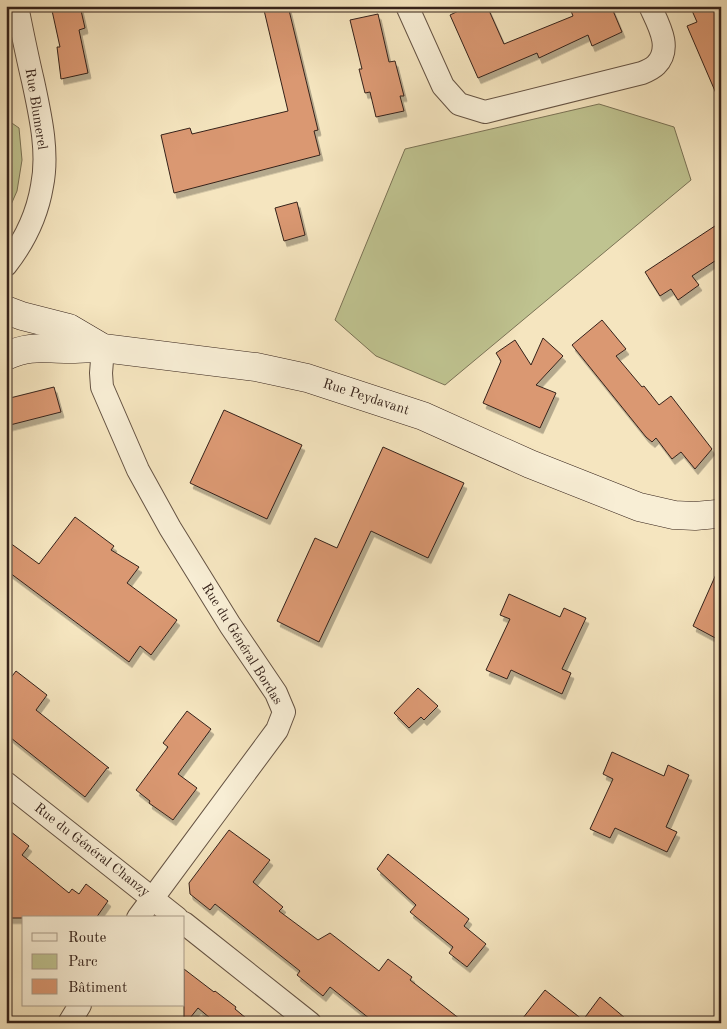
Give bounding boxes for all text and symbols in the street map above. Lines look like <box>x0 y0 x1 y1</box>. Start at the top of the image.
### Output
street label: Rue Blumerel <box>23 67 49 151</box>
street label: Rue Peydavant <box>321 376 411 418</box>
street label: Rue du Général Bordas <box>199 581 285 707</box>
street label: Rue du Général Chanzy <box>32 801 153 900</box>
legend <box>22 916 185 1006</box>
text: Route <box>68 931 106 946</box>
text: Parc <box>68 955 98 970</box>
text: Bâtiment <box>68 981 127 996</box>

